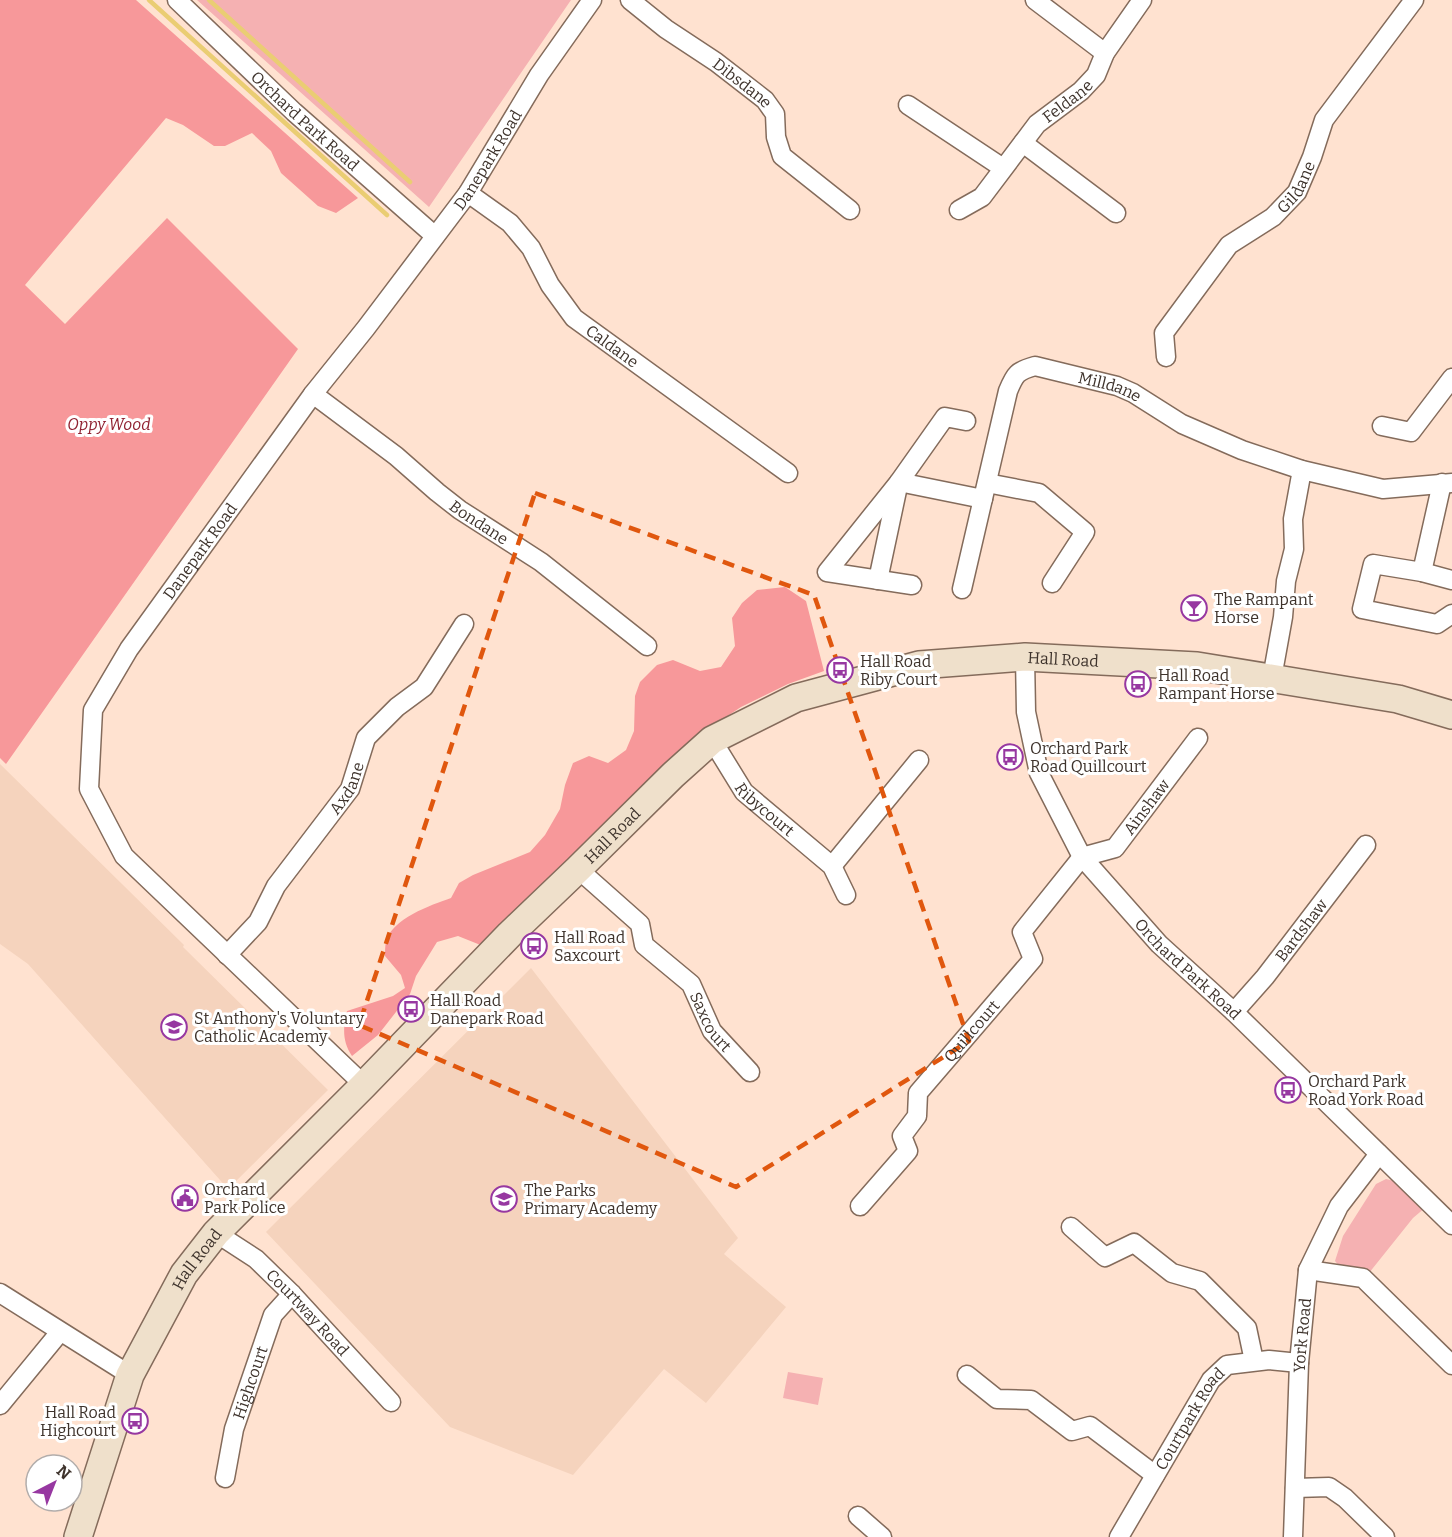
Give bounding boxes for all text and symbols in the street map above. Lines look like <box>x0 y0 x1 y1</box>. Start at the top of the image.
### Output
street label: Dibsdane <box>709 54 776 111</box>
street label: Orchard Park Road <box>247 67 363 175</box>
street label: Feldane <box>1039 76 1097 127</box>
street label: Danepark Road <box>450 106 526 214</box>
street label: Gildane <box>1273 158 1319 217</box>
street label: Caldane <box>582 321 642 372</box>
street label: Milldane <box>1076 368 1145 406</box>
park label: Oppy Wood <box>67 415 151 434</box>
street label: Bondane <box>445 496 512 549</box>
street label: Danepark Road <box>159 499 241 603</box>
place label: The Rampant Horse <box>1214 590 1314 627</box>
bar icon: The Rampant Horse <box>1179 593 1209 623</box>
street label: Hall Road <box>1027 648 1100 671</box>
place label: Hall Road Riby Court <box>860 652 938 689</box>
bus stop icon: Hall Road Riby Court <box>825 655 855 685</box>
place label: Hall Road Rampant Horse <box>1158 666 1275 703</box>
bus stop icon: Hall Road Rampant Horse <box>1123 669 1153 699</box>
place label: Orchard Park Road Quillcourt <box>1030 739 1147 776</box>
bus stop icon: Orchard Park Road Quillcourt <box>995 742 1025 772</box>
street label: Axdane <box>325 760 368 818</box>
street label: Ainshaw <box>1120 775 1174 839</box>
street label: Ribycourt <box>731 780 798 840</box>
street label: Hall Road <box>580 803 645 867</box>
street label: Bardshaw <box>1271 895 1331 965</box>
street label: Orchard Park Road <box>1131 914 1245 1024</box>
place label: Hall Road Saxcourt <box>554 928 626 965</box>
bus stop icon: Hall Road Saxcourt <box>519 931 549 961</box>
street label: Saxcourt <box>686 989 735 1056</box>
place label: Hall Road Danepark Road <box>430 991 544 1028</box>
bus stop icon: Hall Road Danepark Road <box>396 994 426 1024</box>
street label: Quillcourt <box>940 996 1004 1066</box>
place label: St Anthony's Voluntary Catholic Academy <box>194 1009 365 1046</box>
school or university icon: St Anthony's Voluntary Catholic Academy <box>159 1012 189 1042</box>
place label: Orchard Park Road York Road <box>1308 1072 1424 1109</box>
bus stop icon: Orchard Park Road York Road <box>1273 1075 1303 1105</box>
place label: Orchard Park Police <box>204 1180 285 1217</box>
place label: The Parks Primary Academy <box>524 1181 658 1218</box>
public building icon: Orchard Park Police <box>170 1183 200 1213</box>
school or university icon: The Parks Primary Academy <box>489 1184 519 1214</box>
street label: Hall Road <box>168 1225 226 1293</box>
street label: Courtway Road <box>262 1265 353 1360</box>
street label: York Road <box>1290 1297 1315 1373</box>
street label: Highcourt <box>229 1343 272 1422</box>
street label: Courtpark Road <box>1151 1363 1229 1473</box>
place label: Hall Road Highcourt <box>40 1403 117 1440</box>
bus stop icon: Hall Road Highcourt <box>120 1406 150 1436</box>
north arrow <box>24 1453 84 1513</box>
text: N <box>53 1461 75 1483</box>

